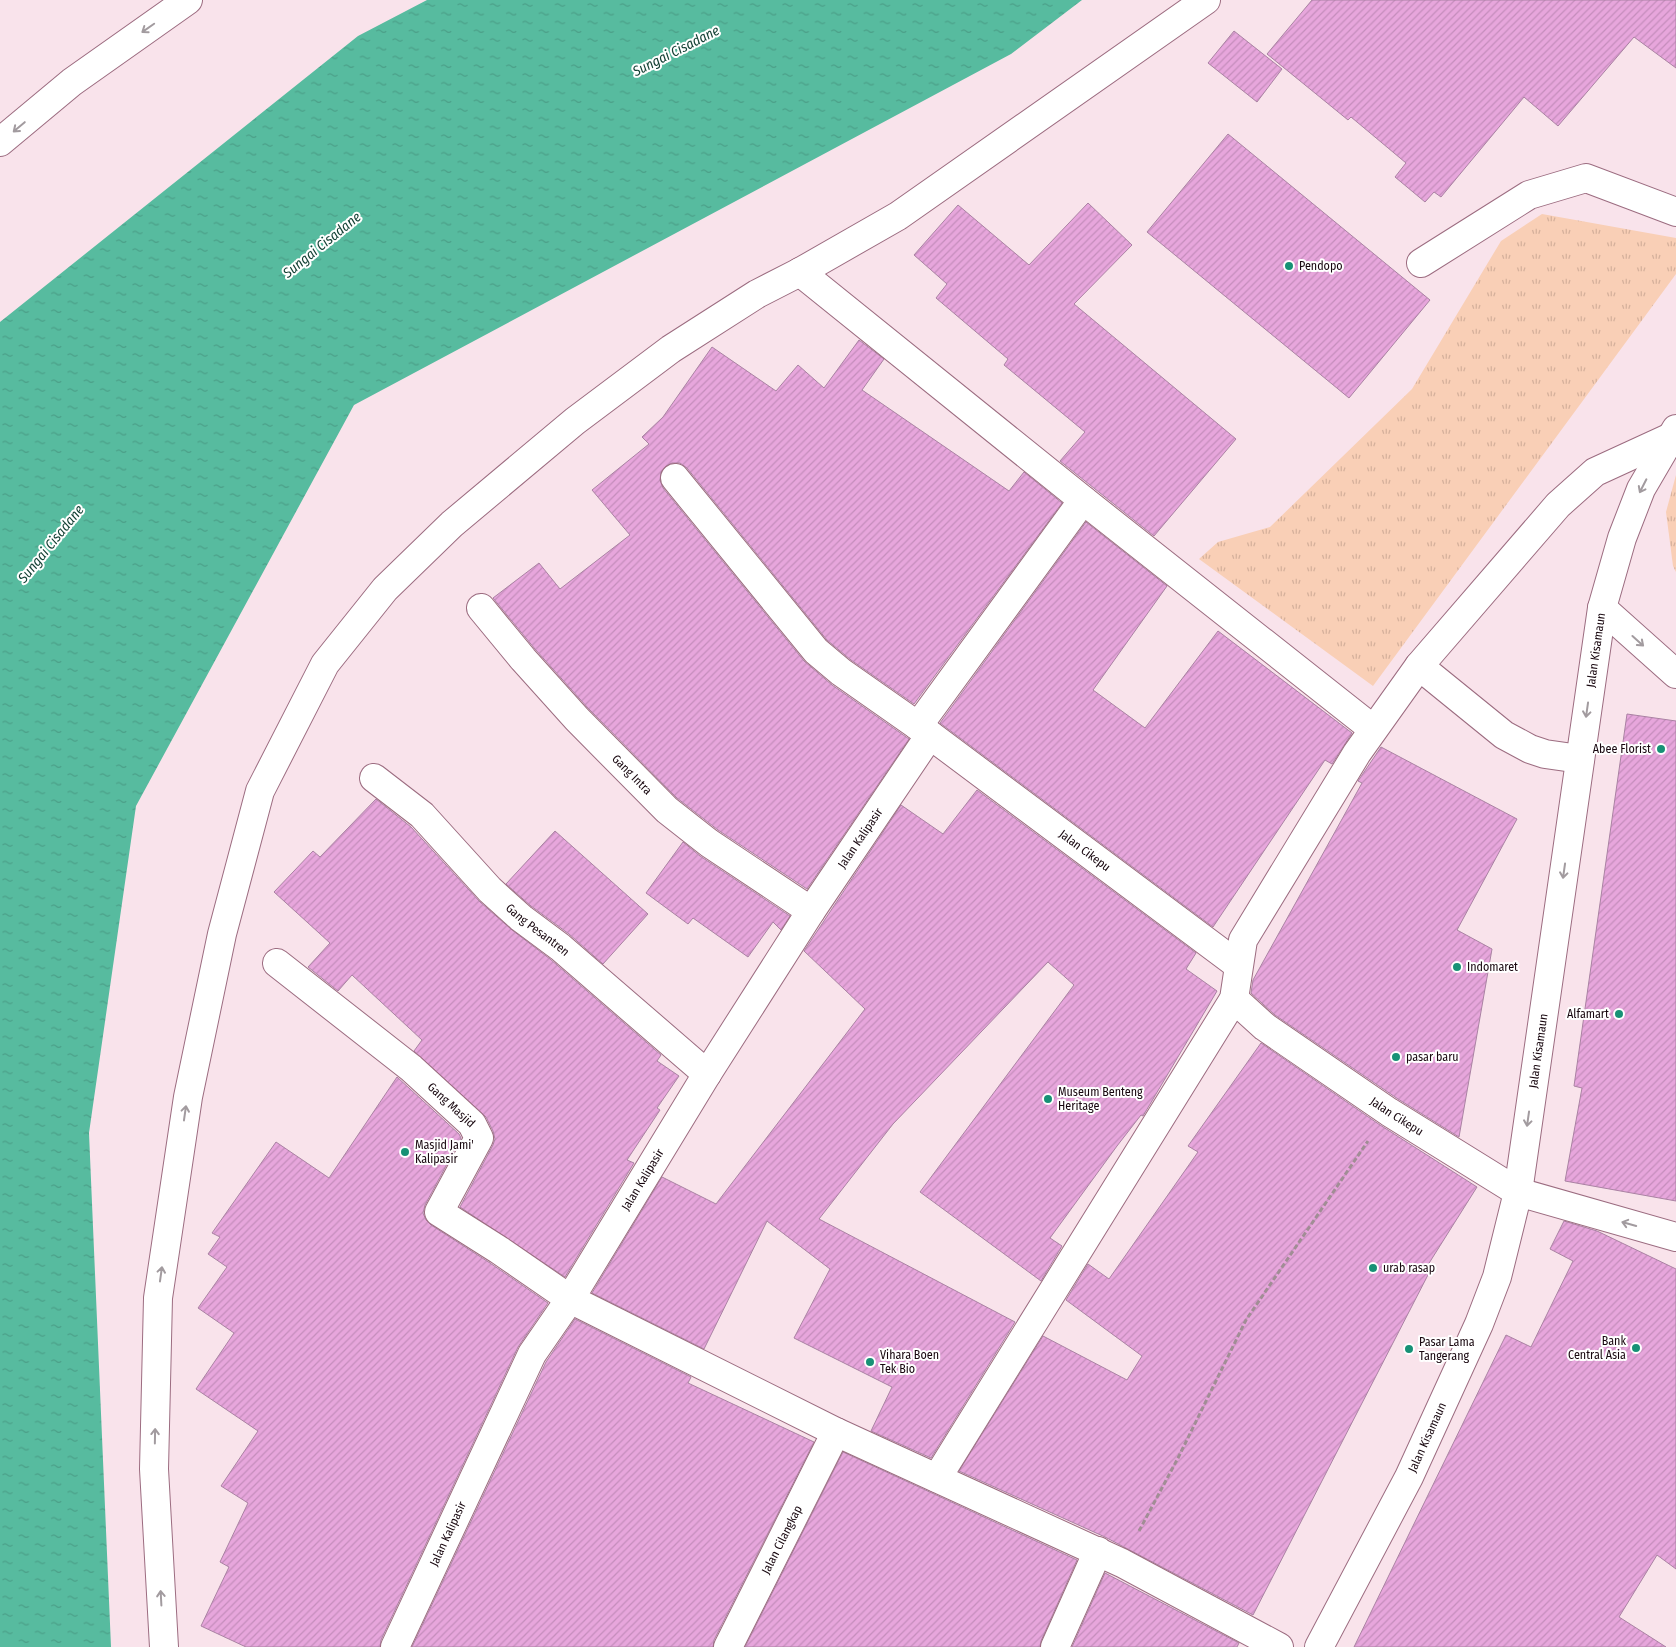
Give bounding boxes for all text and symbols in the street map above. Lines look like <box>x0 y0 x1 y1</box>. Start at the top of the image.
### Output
water label: Sungai Cisadane <box>629 22 723 81</box>
one-way arrow <box>141 23 155 33</box>
one-way arrow <box>13 121 26 132</box>
water label: Sungai Cisadane <box>279 208 365 282</box>
place label: Pendopo <box>1299 259 1343 273</box>
marker: Pendopo <box>1283 260 1295 272</box>
one-way arrow <box>1638 478 1647 493</box>
water label: Sungai Cisadane <box>14 501 88 587</box>
street label: Jalan Kisamaun <box>1584 612 1608 688</box>
one-way arrow <box>1632 635 1645 646</box>
one-way arrow <box>1582 702 1592 718</box>
place label: Abee Florist <box>1593 742 1651 756</box>
marker: Abee Florist <box>1655 743 1667 755</box>
street label: Gang Intra <box>609 752 655 798</box>
street label: Jalan Kalipasir <box>835 805 886 871</box>
street label: Jalan Cikepu <box>1056 827 1113 874</box>
one-way arrow <box>1558 863 1568 879</box>
street label: Gang Pesantren <box>503 901 572 959</box>
place label: Indomaret <box>1467 960 1518 974</box>
marker: Indomaret <box>1451 961 1463 973</box>
place label: Alfamart <box>1567 1007 1609 1021</box>
marker: Alfamart <box>1613 1008 1625 1020</box>
street label: Jalan Kisamaun <box>1526 1013 1551 1089</box>
place label: pasar baru <box>1406 1050 1459 1064</box>
marker: pasar baru <box>1390 1051 1402 1063</box>
street label: Gang Masjid <box>425 1080 478 1130</box>
place label: Museum Benteng Heritage <box>1058 1085 1143 1113</box>
marker: Museum Benteng Heritage <box>1042 1093 1054 1105</box>
street label: Jalan Cikepu <box>1367 1094 1426 1139</box>
one-way arrow <box>180 1106 190 1122</box>
one-way arrow <box>1523 1110 1533 1126</box>
place label: Masjid Jami' Kalipasir <box>415 1138 474 1166</box>
marker: Masjid Jami' Kalipasir <box>399 1146 411 1158</box>
street label: Jalan Kalipasir <box>619 1146 667 1213</box>
one-way arrow <box>1622 1218 1638 1228</box>
place label: urab rasap <box>1383 1261 1435 1275</box>
marker: urab rasap <box>1367 1262 1379 1274</box>
one-way arrow <box>157 1266 167 1282</box>
place label: Bank Central Asia <box>1568 1334 1626 1362</box>
place label: Pasar Lama Tangerang <box>1419 1335 1475 1363</box>
marker: Bank Central Asia <box>1630 1342 1642 1354</box>
marker: Pasar Lama Tangerang <box>1403 1343 1415 1355</box>
place label: Vihara Boen Tek Bio <box>880 1348 939 1376</box>
marker: Vihara Boen Tek Bio <box>864 1356 876 1368</box>
street label: Jalan Kisamaun <box>1405 1400 1449 1474</box>
one-way arrow <box>150 1428 159 1444</box>
street label: Jalan Kalipasir <box>427 1498 469 1568</box>
street label: Jalan Cilangkap <box>759 1503 805 1576</box>
one-way arrow <box>157 1591 166 1607</box>

